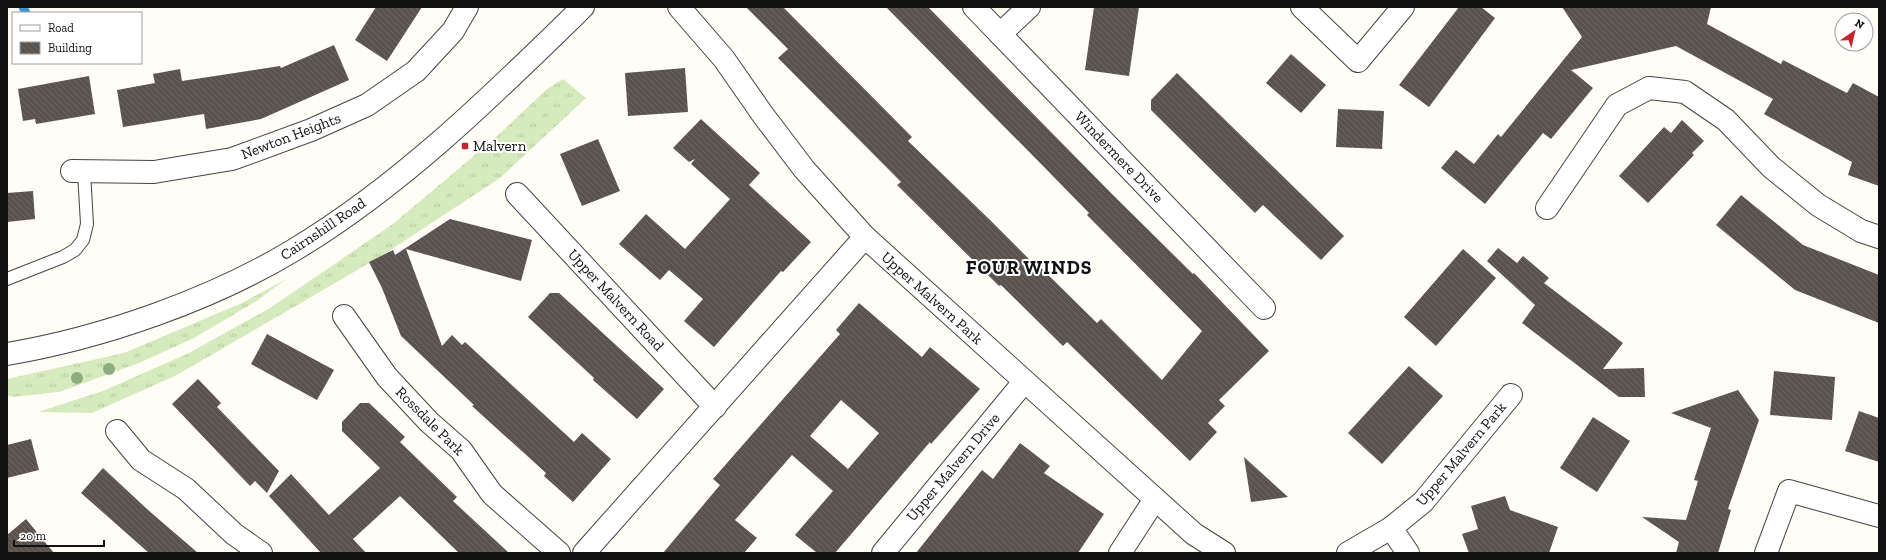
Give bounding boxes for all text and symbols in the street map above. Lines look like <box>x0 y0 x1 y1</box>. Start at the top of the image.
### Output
legend <box>12 12 142 64</box>
north arrow <box>1834 12 1874 52</box>
text: N <box>1852 16 1867 32</box>
text: Road <box>48 21 74 35</box>
text: Building <box>48 41 92 55</box>
street label: Windermere Drive <box>1071 108 1167 206</box>
street label: Newton Heights <box>239 109 343 163</box>
place label: Malvern <box>473 137 527 155</box>
marker: Malvern <box>460 141 470 151</box>
street label: Cairnshill Road <box>277 193 370 264</box>
street label: Upper Malvern Road <box>564 245 668 355</box>
street label: Upper Malvern Park <box>878 248 987 348</box>
district label: FOUR WINDS <box>966 256 1092 279</box>
street label: Rossdale Park <box>392 383 468 459</box>
street label: Upper Malvern Park <box>1412 398 1510 510</box>
street label: Upper Malvern Drive <box>902 409 1004 525</box>
scale bar <box>14 522 104 548</box>
text: 20 m <box>20 529 47 543</box>

